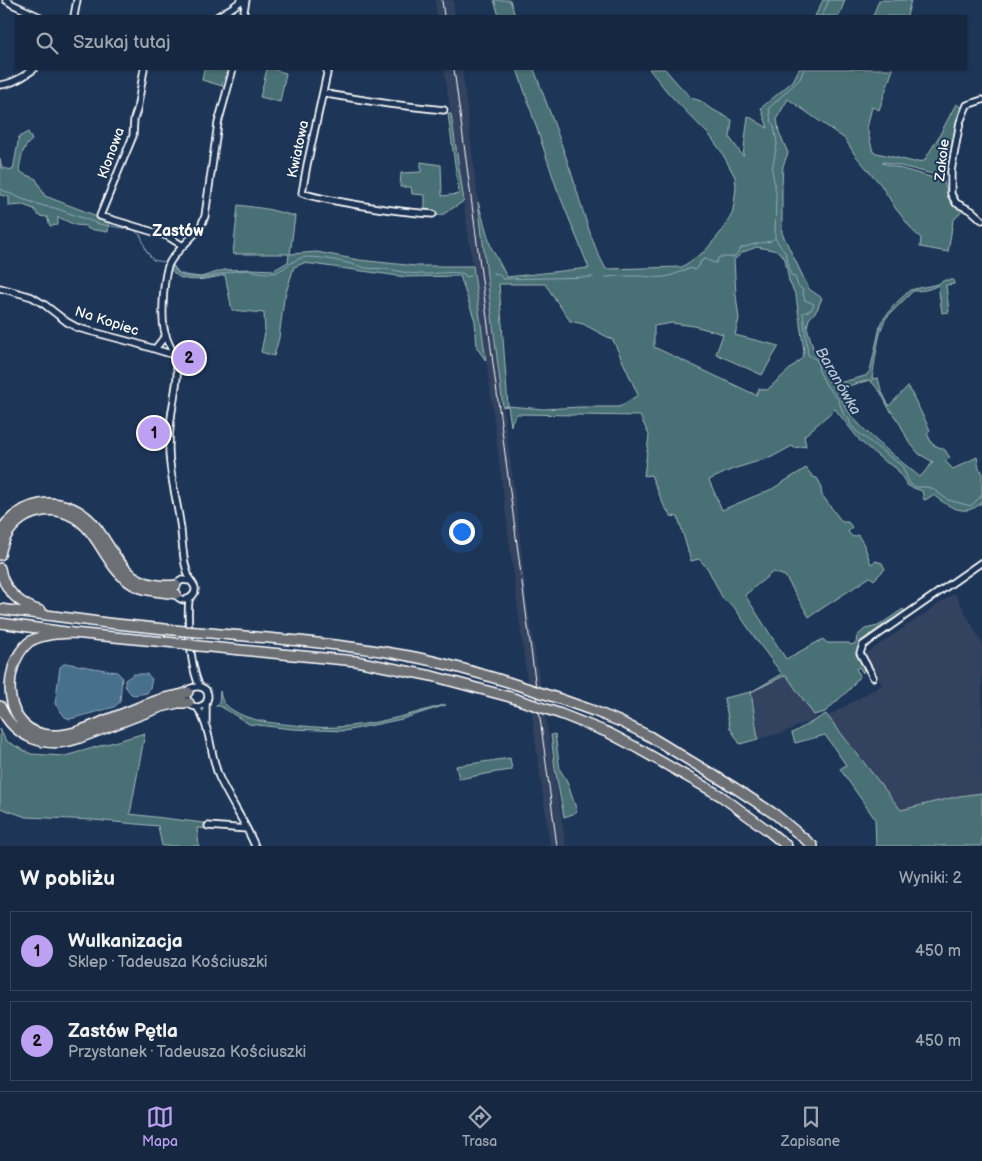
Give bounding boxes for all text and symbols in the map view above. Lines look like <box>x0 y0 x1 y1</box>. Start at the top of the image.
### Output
search box <box>15 15 967 70</box>
icon: search <box>33 29 61 57</box>
text: Szukaj tutaj <box>73 31 170 54</box>
street label: Kwiatowa <box>284 119 312 179</box>
street label: Klonowa <box>94 125 128 181</box>
street label: Zakole <box>931 138 953 183</box>
district label: Zastów <box>152 222 204 241</box>
street label: Na Kopiec <box>73 303 141 339</box>
pin: 2 <box>173 339 205 377</box>
water label: Baranówka <box>811 344 865 418</box>
pin: 1 <box>138 414 170 452</box>
your location <box>449 519 475 545</box>
text: W pobliżu <box>20 866 115 891</box>
text: Wyniki: 2 <box>899 869 962 888</box>
text: Wulkanizacja <box>68 930 183 953</box>
text: 1 <box>34 942 40 961</box>
text: 450 m <box>915 942 961 961</box>
text: Sklep · Tadeusza Kościuszki <box>68 953 268 972</box>
text: Zastów Pętla <box>68 1020 178 1043</box>
text: 2 <box>32 1032 42 1051</box>
text: 450 m <box>915 1032 961 1051</box>
text: Przystanek · Tadeusza Kościuszki <box>68 1043 306 1062</box>
tab: Mapa <box>142 1103 178 1150</box>
tab: Trasa <box>462 1103 497 1150</box>
tab: Zapisane <box>781 1103 840 1150</box>

